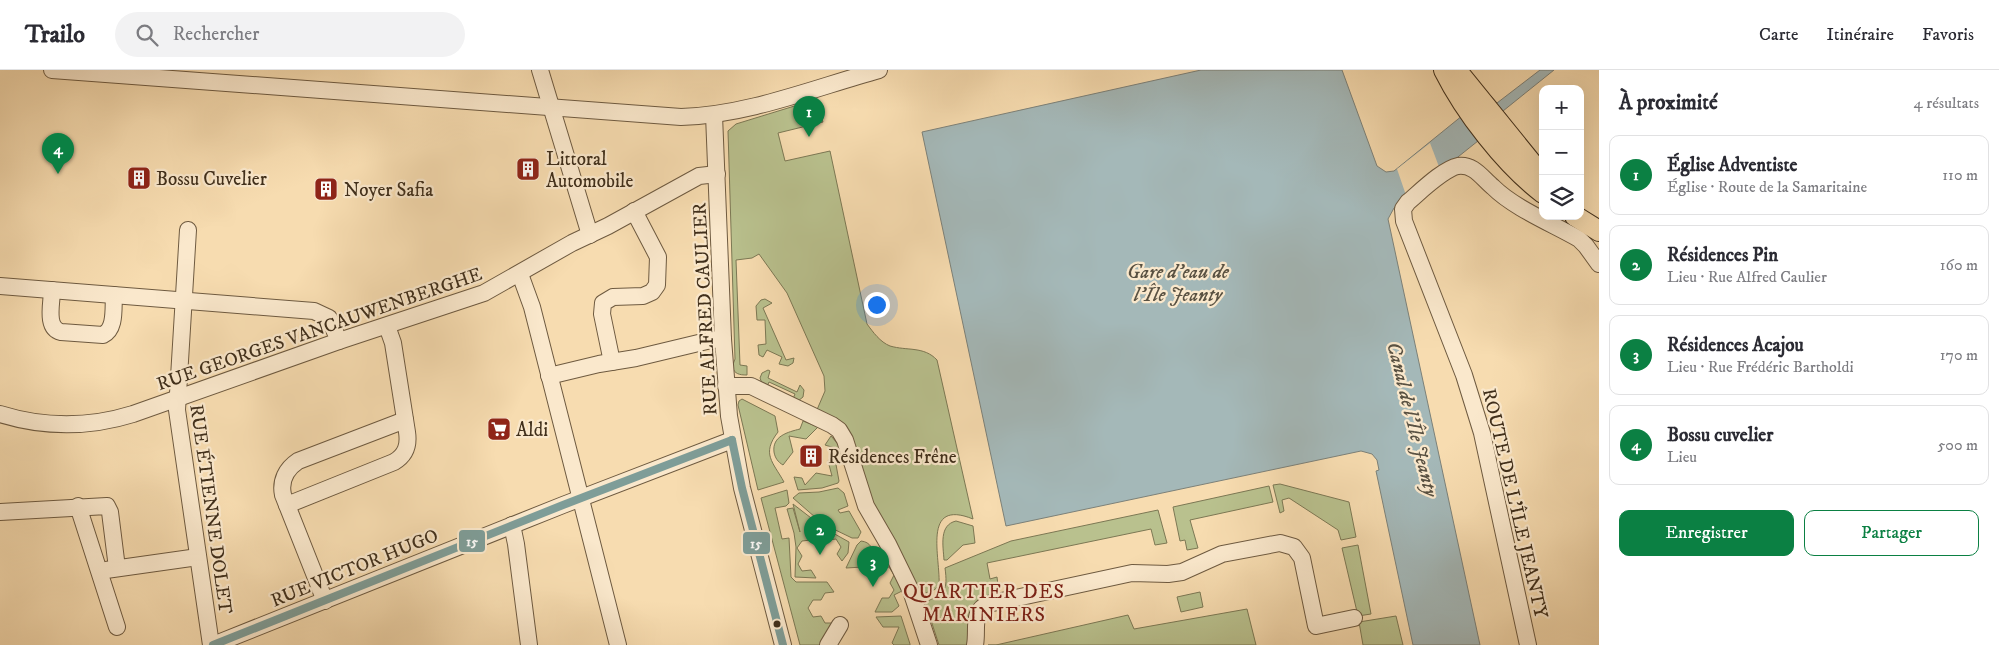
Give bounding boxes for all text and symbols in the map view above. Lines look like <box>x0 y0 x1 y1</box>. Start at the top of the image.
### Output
search box <box>115 12 465 57</box>
text: Trailo <box>25 20 85 50</box>
icon: search <box>133 21 161 49</box>
text: Rechercher <box>173 23 259 46</box>
text: Carte <box>1759 24 1799 46</box>
text: Itinéraire <box>1827 24 1894 46</box>
text: Favoris <box>1922 24 1974 46</box>
map controls <box>1539 85 1584 220</box>
button: + <box>1539 85 1584 130</box>
text: À proximité <box>1619 90 1718 116</box>
text: 4 résultats <box>1914 93 1979 113</box>
pin: 1 <box>793 96 825 137</box>
button: − <box>1539 130 1584 175</box>
pin: 4 <box>42 133 74 174</box>
place label: Littoral Automobile <box>546 148 633 193</box>
text: Église Adventiste <box>1667 154 1797 177</box>
building icon: Littoral Automobile <box>515 156 541 182</box>
building icon: Bossu Cuvelier <box>126 165 152 191</box>
text: 1 <box>1633 165 1639 185</box>
text: 110 m <box>1942 165 1978 185</box>
place label: Bossu Cuvelier <box>156 168 267 191</box>
button: layers <box>1539 175 1584 220</box>
building icon: Noyer Safia <box>313 176 339 202</box>
text: Église · Route de la Samaritaine <box>1667 177 1867 197</box>
place label: Noyer Safia <box>344 179 433 202</box>
street label: RUE ALFRED CAULIER <box>688 202 723 416</box>
text: Résidences Pin <box>1667 244 1778 267</box>
text: 2 <box>1632 255 1640 275</box>
text: 160 m <box>1940 255 1978 275</box>
water label: Gare d'eau de l'Île Jeanty <box>1127 260 1230 308</box>
street label: RUE GEORGES VANCAUWENBERGHE <box>154 263 485 396</box>
text: Lieu · Rue Alfred Caulier <box>1667 267 1827 287</box>
your location <box>864 292 890 318</box>
text: Résidences Acajou <box>1667 334 1804 357</box>
water label: Canal de l'Île Jeanty <box>1380 339 1444 500</box>
text: 3 <box>1633 345 1639 365</box>
text: 170 m <box>1940 345 1978 365</box>
text: Lieu · Rue Frédéric Bartholdi <box>1667 357 1854 377</box>
street label: ROUTE DE L'ÎLE JEANTY <box>1477 386 1554 622</box>
street label: RUE ÉTIENNE DOLET <box>184 403 238 616</box>
supermarket icon: Aldi <box>486 416 512 442</box>
place label: Aldi <box>516 419 548 442</box>
text: Bossu cuvelier <box>1667 424 1773 447</box>
text: 4 <box>1631 435 1641 455</box>
text: 500 m <box>1937 435 1978 455</box>
building icon: Résidences Frêne <box>798 443 824 469</box>
place label: Résidences Frêne <box>828 446 957 469</box>
text: Lieu <box>1667 447 1697 467</box>
button: Enregistrer <box>1619 510 1794 556</box>
button: Partager <box>1804 510 1979 556</box>
pin: 2 <box>804 514 836 555</box>
street label: RUE VICTOR HUGO <box>268 524 442 612</box>
line badge: 15 <box>458 529 486 553</box>
line badge: 15 <box>742 531 771 555</box>
text: 15 <box>466 533 478 551</box>
text: 15 <box>750 535 762 553</box>
pin: 3 <box>857 546 889 587</box>
district label: QUARTIER DES MARINIERS <box>903 580 1065 628</box>
unlabelled marker <box>772 619 782 629</box>

